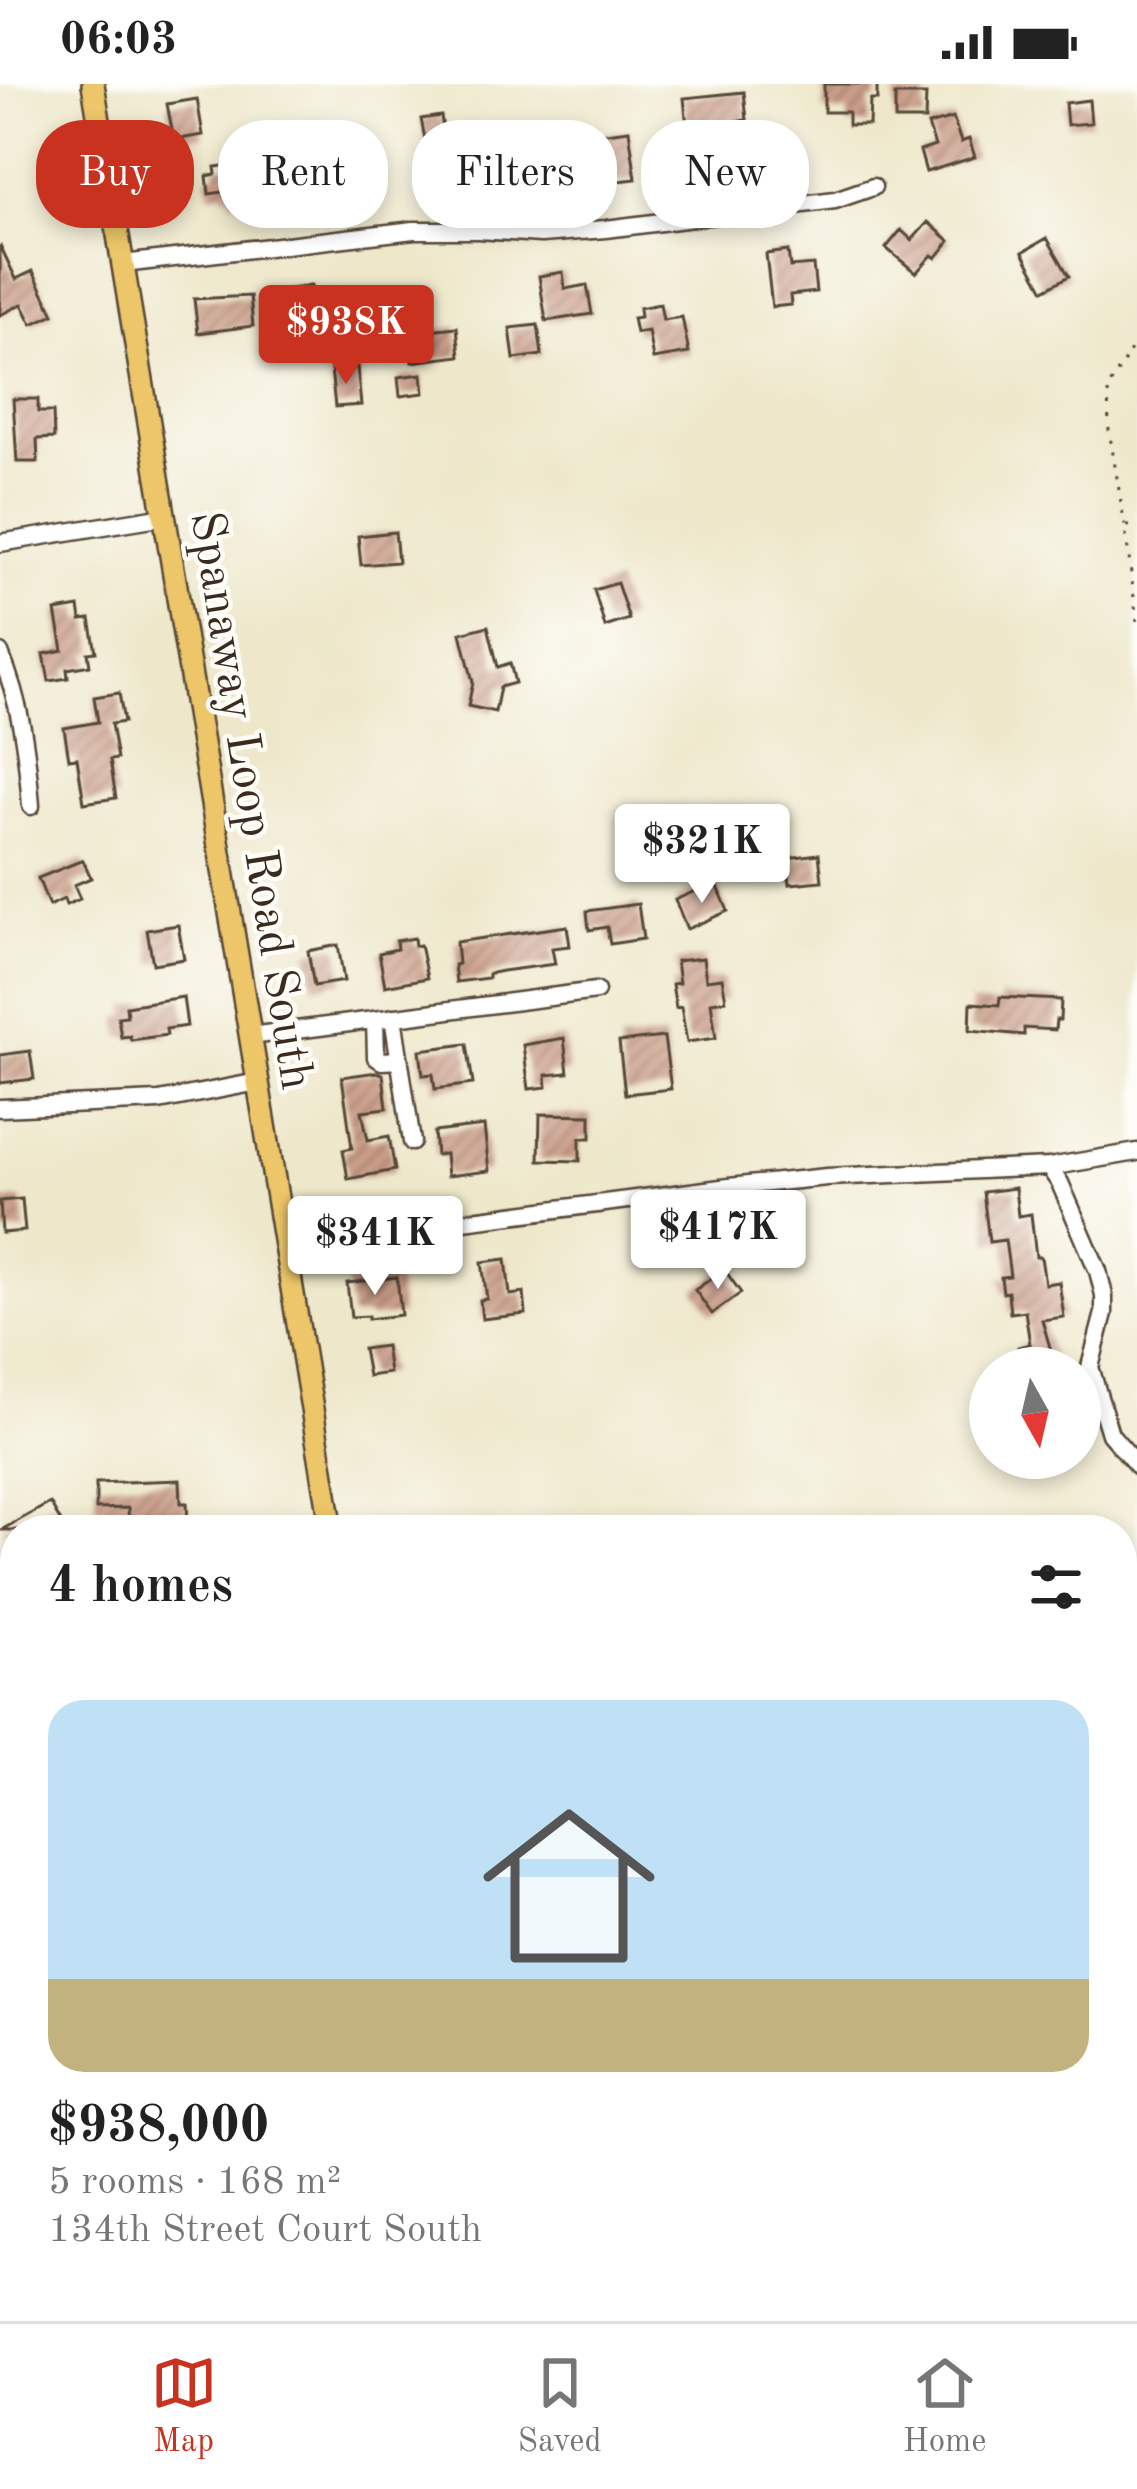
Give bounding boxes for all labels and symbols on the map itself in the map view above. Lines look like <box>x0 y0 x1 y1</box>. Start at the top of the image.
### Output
pin: $938K <box>262 285 430 387</box>
street label: Spanaway Loop Road South <box>181 508 320 1093</box>
pin: $321K <box>618 804 786 906</box>
pin: $417K <box>634 1190 802 1292</box>
pin: $341K <box>291 1196 459 1298</box>
north arrow <box>969 1347 1101 1479</box>

